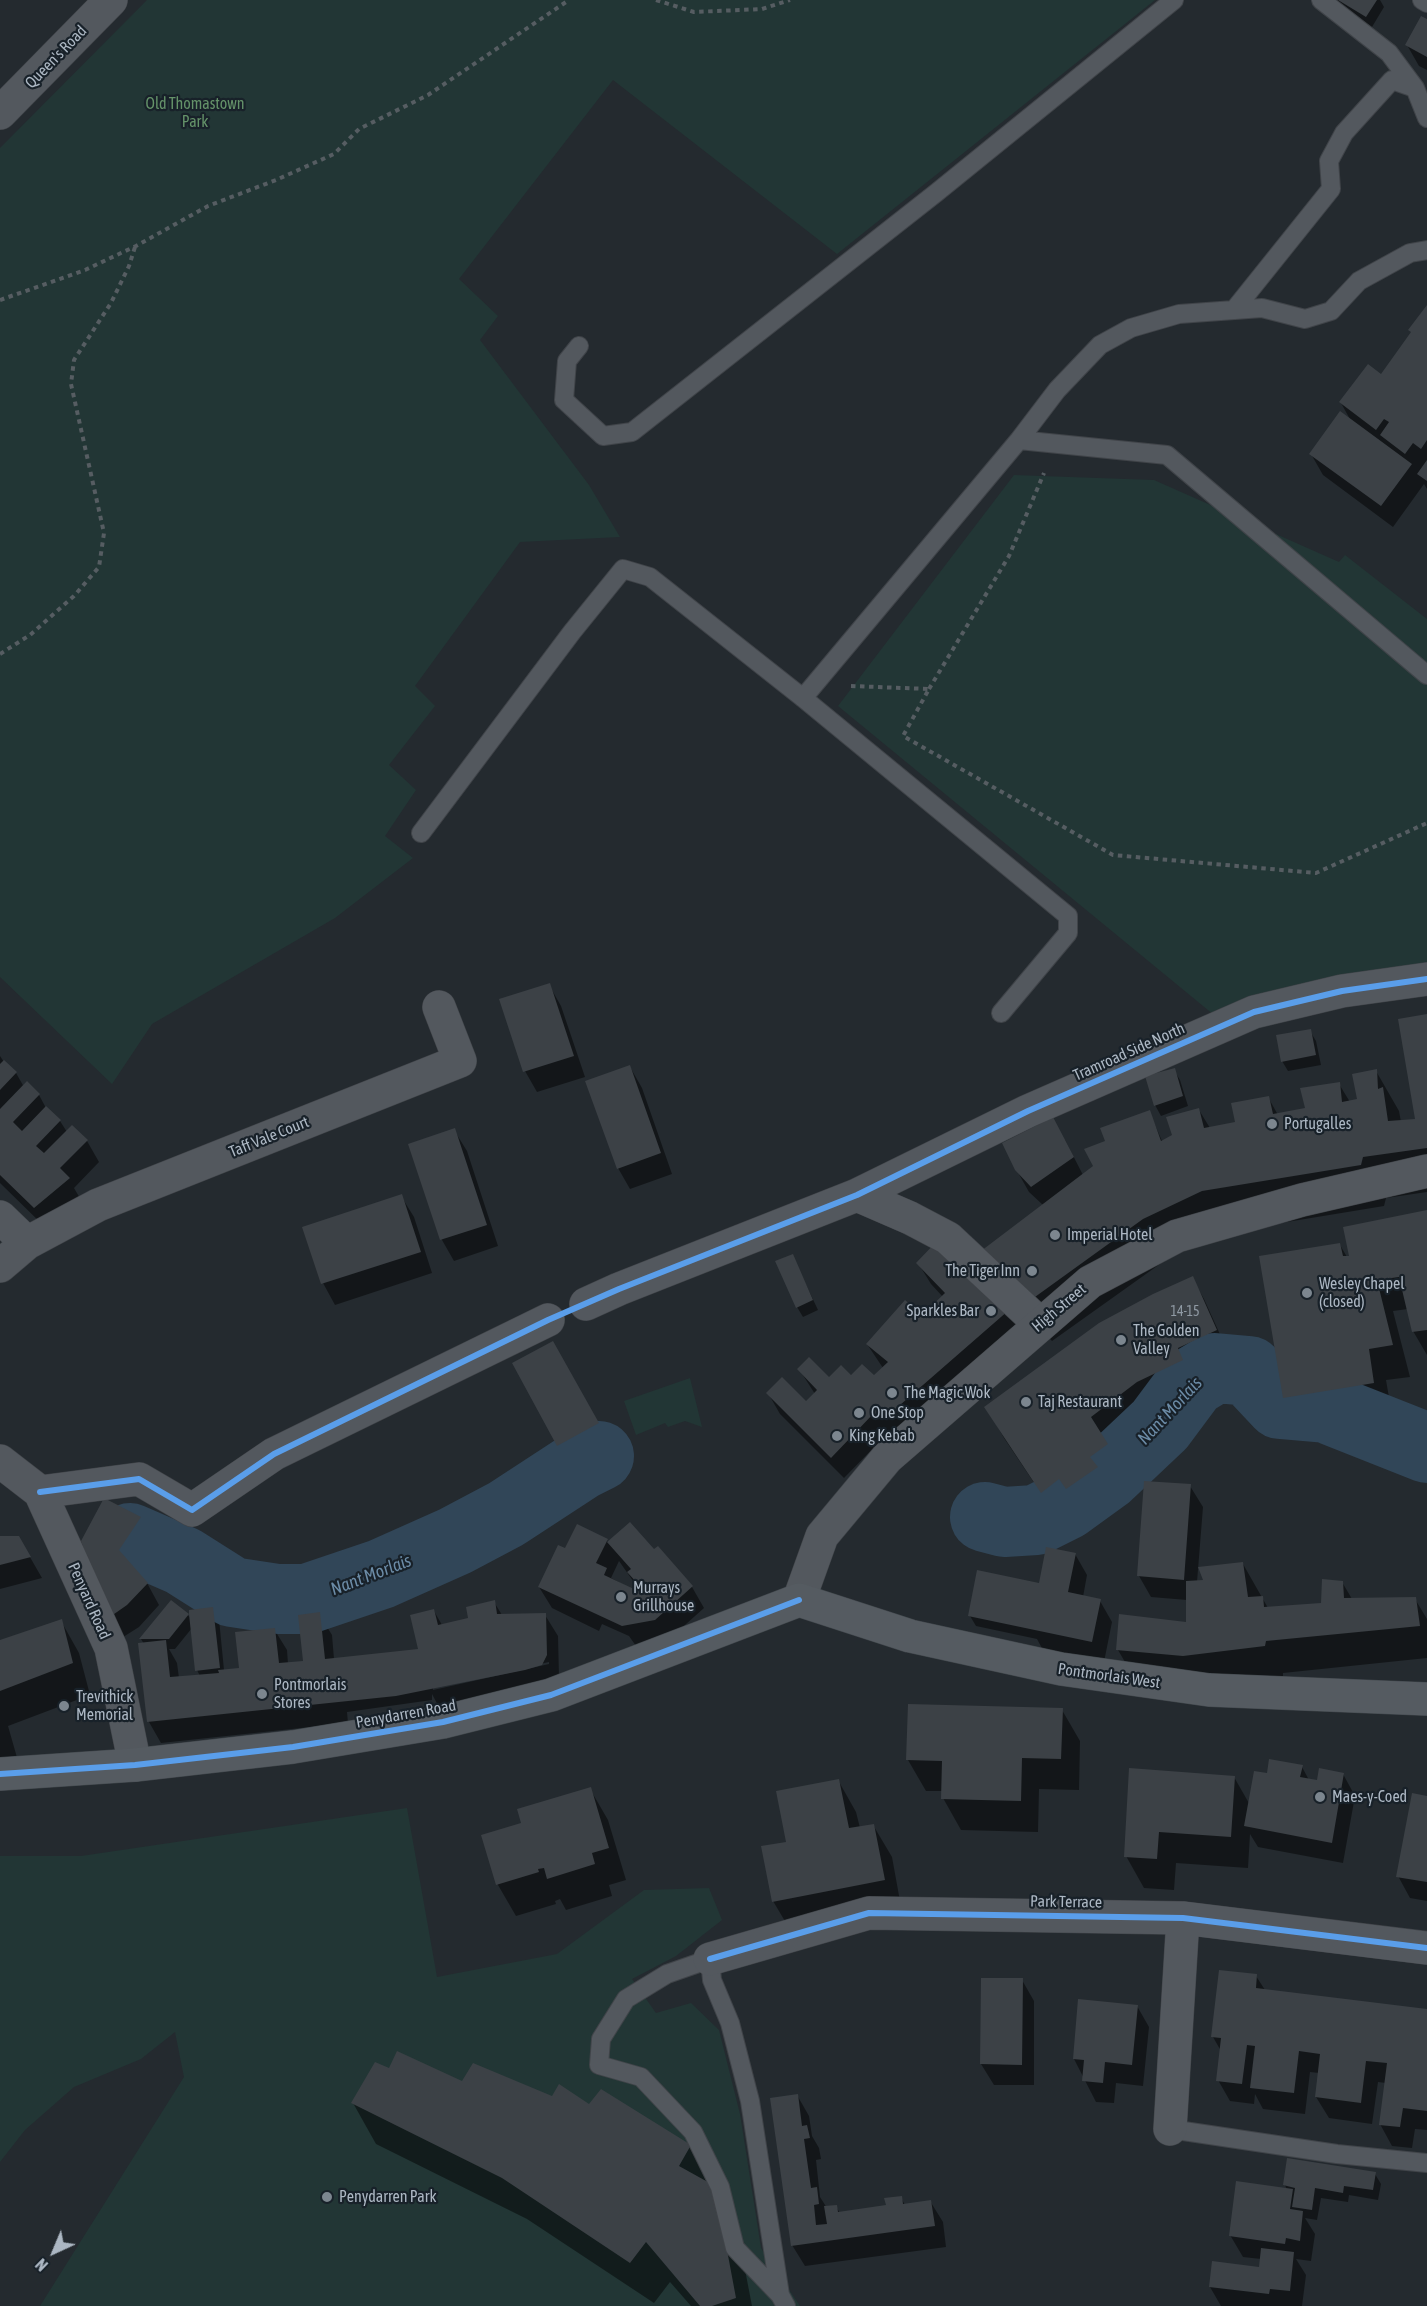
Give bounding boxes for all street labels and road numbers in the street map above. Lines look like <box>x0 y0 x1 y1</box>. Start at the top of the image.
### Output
street label: Queen's Road <box>21 22 91 92</box>
street label: Tramroad Side North <box>1070 1019 1188 1085</box>
street label: Taff Vale Court <box>226 1112 312 1162</box>
street label: High Street <box>1028 1280 1090 1336</box>
street label: Penyard Road <box>64 1560 114 1642</box>
street label: Pontmorlais West <box>1057 1659 1161 1693</box>
street label: Penydarren Road <box>354 1696 458 1732</box>
street label: Park Terrace <box>1030 1892 1102 1912</box>

